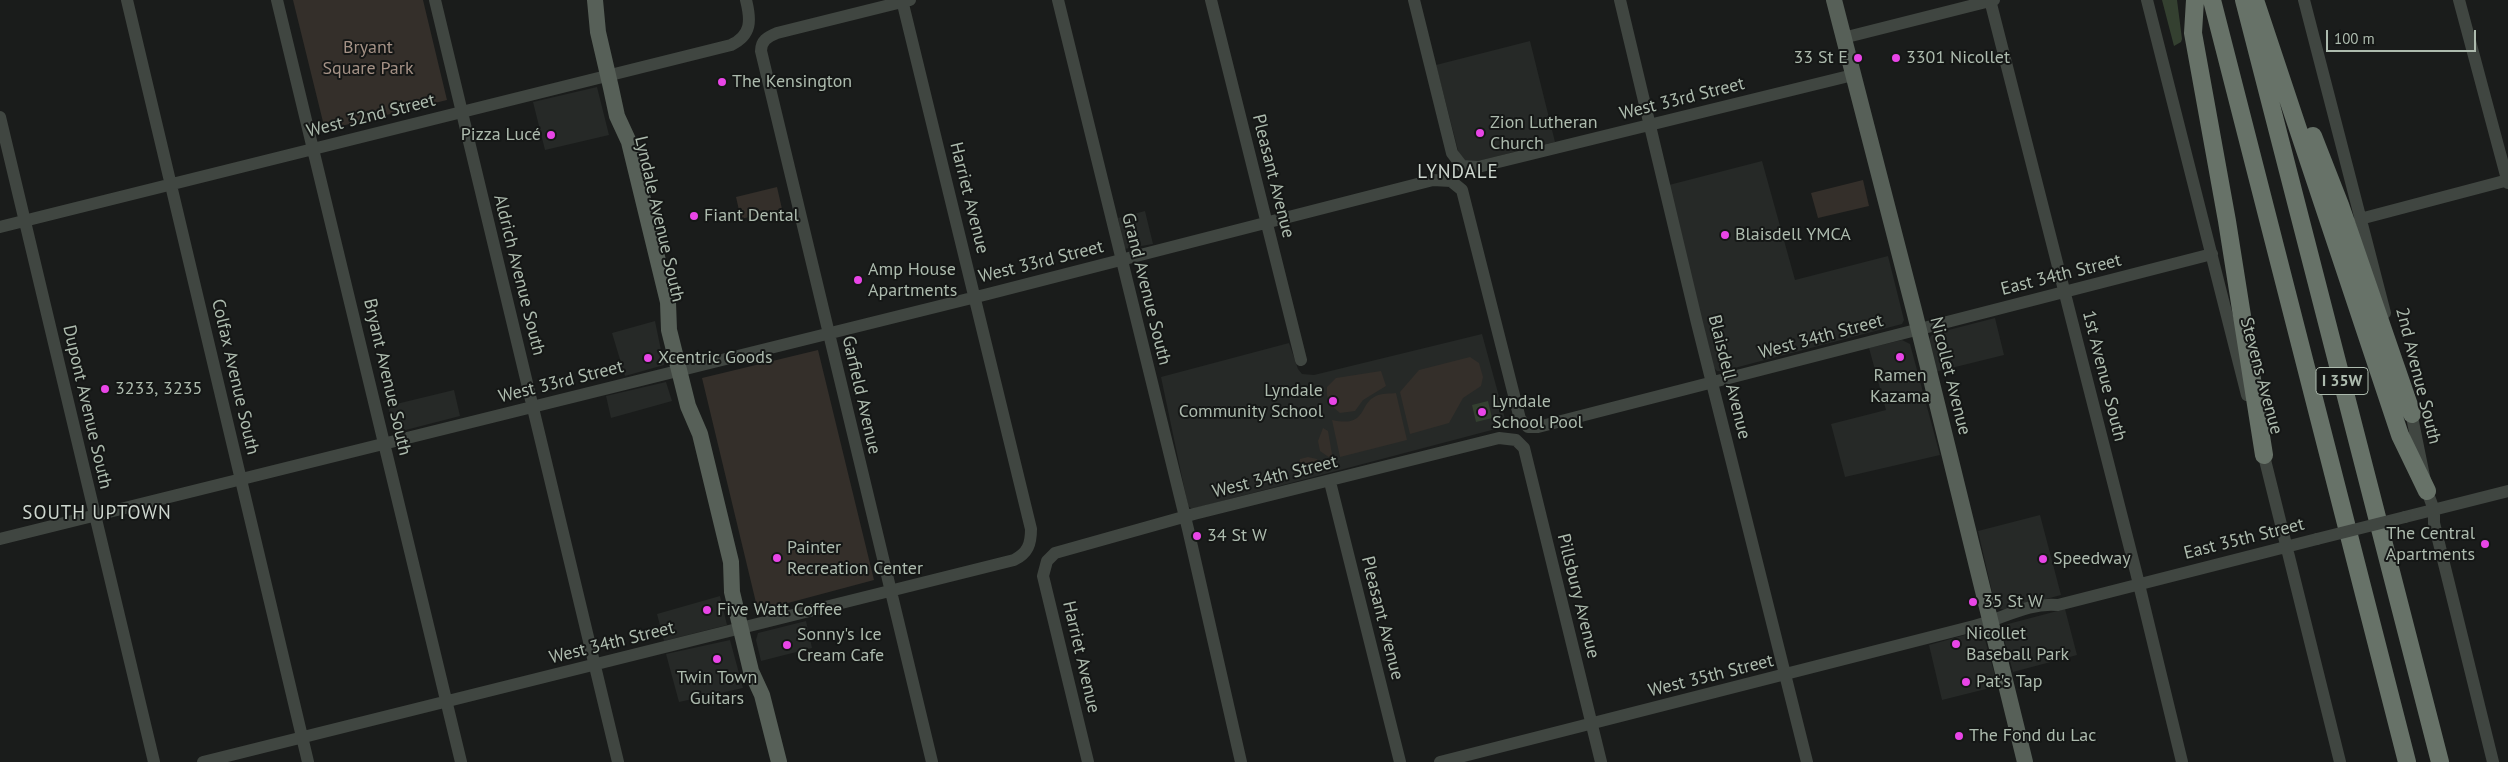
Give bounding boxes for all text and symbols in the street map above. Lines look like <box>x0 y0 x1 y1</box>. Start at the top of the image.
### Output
scale bar <box>2328 20 2478 52</box>
text: 100 m <box>2334 29 2375 48</box>
park label: Bryant Square Park <box>322 37 414 80</box>
place label: 33 St E <box>1793 47 1848 69</box>
place label: 3301 Nicollet <box>1906 47 2010 69</box>
marker: 33 St E <box>1852 52 1864 64</box>
marker: 3301 Nicollet <box>1890 52 1902 64</box>
place label: The Kensington <box>732 71 852 93</box>
street label: West 33rd Street <box>1617 73 1747 125</box>
marker: The Kensington <box>716 76 728 88</box>
street label: West 32nd Street <box>304 90 438 142</box>
street label: Pleasant Avenue <box>1247 112 1299 240</box>
place label: Zion Lutheran Church <box>1490 112 1598 154</box>
place label: Pizza Lucé <box>461 124 541 146</box>
marker: Zion Lutheran Church <box>1474 127 1486 139</box>
marker: Pizza Lucé <box>545 129 557 141</box>
street label: Lyndale Avenue South <box>629 134 689 304</box>
street label: Harriet Avenue <box>945 140 993 256</box>
district label: LYNDALE <box>1416 162 1500 184</box>
street label: Aldrich Avenue South <box>489 192 549 358</box>
place label: Fiant Dental <box>704 205 799 227</box>
marker: Fiant Dental <box>688 210 700 222</box>
street label: Grand Avenue South <box>1117 211 1175 367</box>
place label: Blaisdell YMCA <box>1735 224 1851 246</box>
marker: Blaisdell YMCA <box>1719 229 1731 241</box>
street label: West 33rd Street <box>976 236 1106 288</box>
street label: East 34th Street <box>1999 250 2123 300</box>
place label: Amp House Apartments <box>868 259 957 302</box>
marker: Amp House Apartments <box>852 274 864 286</box>
street label: Bryant Avenue South <box>358 296 416 458</box>
street label: Colfax Avenue South <box>207 297 263 457</box>
street label: 2nd Avenue South <box>2391 305 2445 447</box>
street label: 1st Avenue South <box>2077 308 2131 444</box>
street label: West 34th Street <box>1756 310 1886 364</box>
street label: Blaisdell Avenue <box>1703 313 1755 441</box>
street label: Nicollet Avenue <box>1925 315 1975 437</box>
street label: Stevens Avenue <box>2235 315 2287 437</box>
street label: Dupont Avenue South <box>58 323 116 491</box>
street label: Garfield Avenue <box>837 334 885 456</box>
place label: Xcentric Goods <box>658 347 772 369</box>
marker: Ramen Kazama <box>1894 351 1906 363</box>
marker: Xcentric Goods <box>642 352 654 364</box>
street label: West 33rd Street <box>496 356 626 408</box>
place label: Ramen Kazama <box>1870 365 1930 408</box>
road number: I 35W <box>2316 368 2368 394</box>
place label: 3233, 3235 <box>115 378 202 400</box>
place label: Lyndale Community School <box>1179 380 1323 422</box>
marker: 3233, 3235 <box>99 383 111 395</box>
place label: Lyndale School Pool <box>1492 391 1583 434</box>
marker: Lyndale Community School <box>1327 395 1339 407</box>
marker: Lyndale School Pool <box>1476 406 1488 418</box>
street label: West 34th Street <box>1210 451 1340 503</box>
district label: SOUTH UPTOWN <box>21 503 173 525</box>
street label: East 35th Street <box>2182 514 2306 564</box>
place label: The Central Apartments <box>2386 523 2475 566</box>
place label: 34 St W <box>1207 525 1267 547</box>
marker: 34 St W <box>1191 530 1203 542</box>
street label: Pillsbury Avenue <box>1552 531 1604 661</box>
place label: Painter Recreation Center <box>787 537 923 580</box>
marker: The Central Apartments <box>2479 538 2491 550</box>
place label: Speedway <box>2053 548 2131 570</box>
marker: Painter Recreation Center <box>771 552 783 564</box>
marker: Speedway <box>2037 553 2049 565</box>
street label: Pleasant Avenue <box>1356 554 1408 682</box>
place label: 35 St W <box>1983 591 2043 613</box>
marker: 35 St W <box>1967 596 1979 608</box>
place label: Five Watt Coffee <box>717 599 842 621</box>
street label: Harriet Avenue <box>1058 599 1104 715</box>
marker: Five Watt Coffee <box>701 604 713 616</box>
street label: West 34th Street <box>547 617 677 669</box>
place label: Nicollet Baseball Park <box>1966 623 2069 666</box>
place label: Sonny's Ice Cream Cafe <box>797 624 884 666</box>
marker: Nicollet Baseball Park <box>1950 638 1962 650</box>
marker: Sonny's Ice Cream Cafe <box>781 639 793 651</box>
street label: West 35th Street <box>1646 650 1776 702</box>
marker: Twin Town Guitars <box>711 653 723 665</box>
place label: Twin Town Guitars <box>677 667 757 710</box>
place label: Pat's Tap <box>1976 671 2042 693</box>
marker: Pat's Tap <box>1960 676 1972 688</box>
place label: The Fond du Lac <box>1969 725 2096 747</box>
marker: The Fond du Lac <box>1953 730 1965 742</box>

